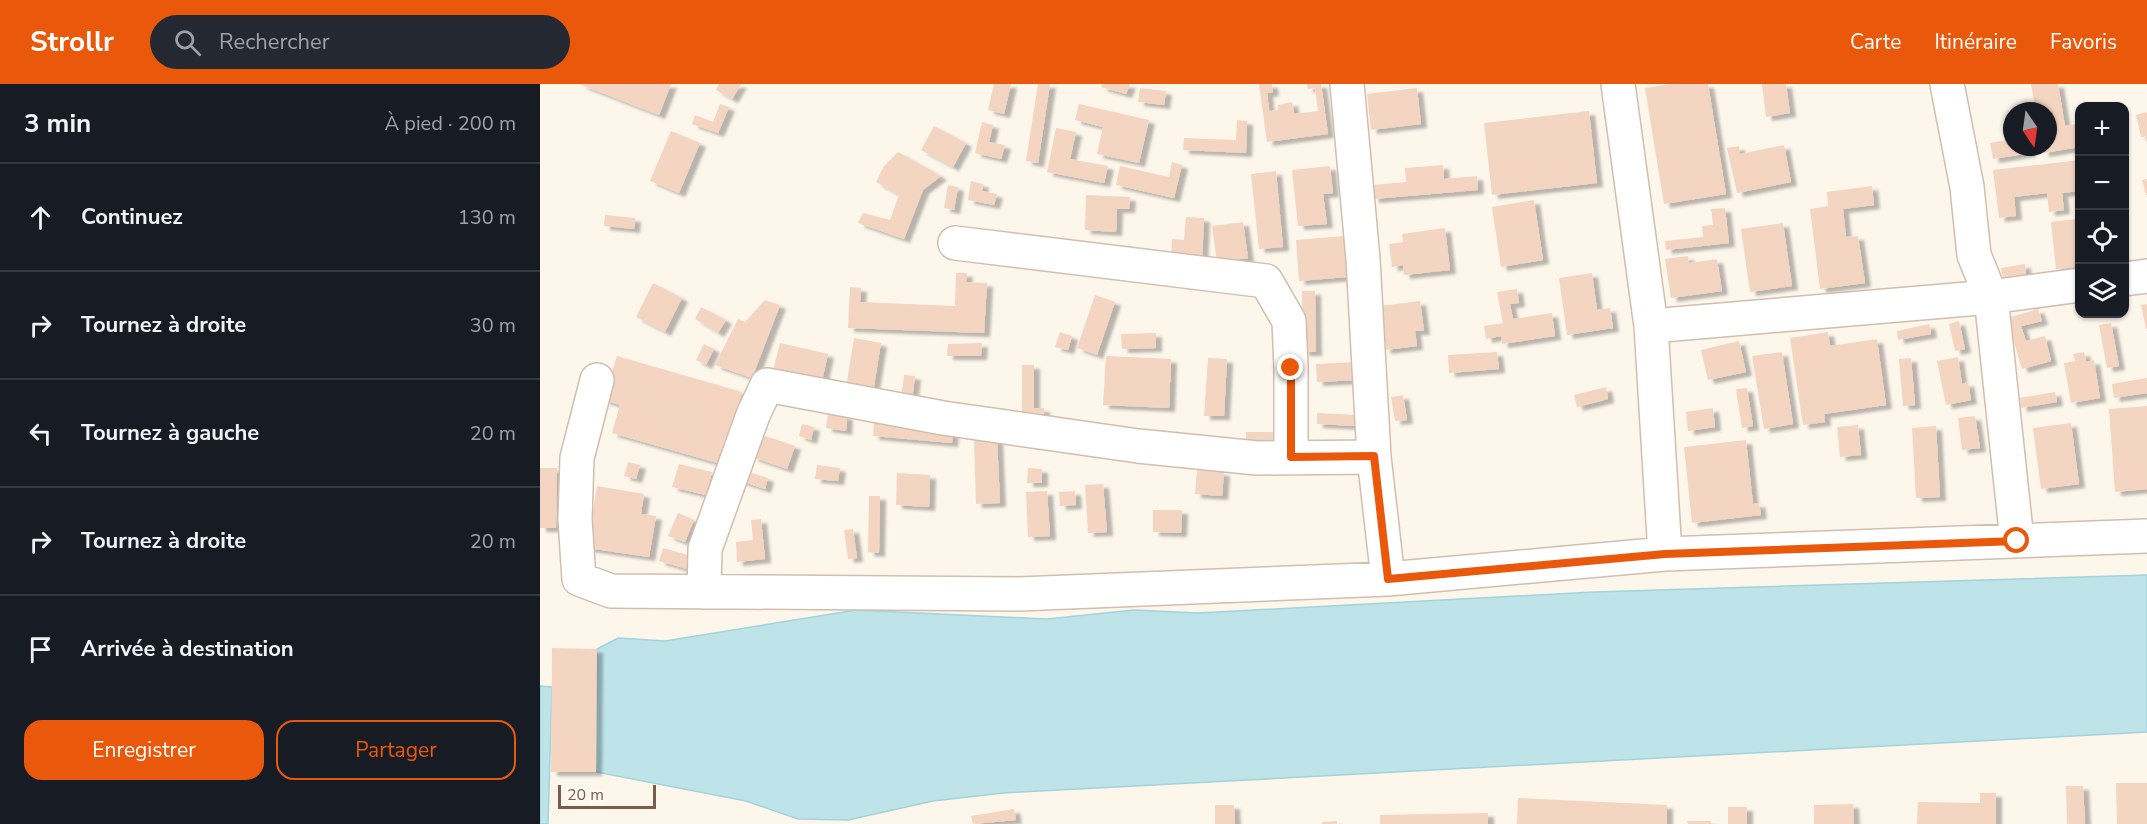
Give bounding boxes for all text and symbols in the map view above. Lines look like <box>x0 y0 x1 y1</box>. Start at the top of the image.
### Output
search box <box>150 15 570 69</box>
text: Strollr <box>30 23 114 61</box>
icon: search <box>171 26 204 59</box>
text: Rechercher <box>219 27 330 57</box>
text: Carte <box>1850 28 1901 56</box>
text: Itinéraire <box>1934 28 2017 56</box>
text: Favoris <box>2050 28 2117 56</box>
north arrow <box>2003 102 2057 156</box>
map controls <box>2075 102 2129 318</box>
button: + <box>2075 102 2129 156</box>
text: 3 min <box>24 106 91 141</box>
text: À pied · 200 m <box>385 110 516 137</box>
button: − <box>2075 156 2129 210</box>
icon: ahead <box>24 201 57 234</box>
text: Continuez <box>81 202 183 232</box>
text: 130 m <box>458 204 516 231</box>
button: locate <box>2075 210 2129 264</box>
button: layers <box>2075 264 2129 318</box>
icon: right <box>24 309 57 342</box>
text: Tournez à droite <box>81 310 246 340</box>
text: 30 m <box>470 312 516 339</box>
route end <box>1277 354 1303 380</box>
icon: left <box>24 417 57 450</box>
text: Tournez à gauche <box>81 418 259 448</box>
text: 20 m <box>470 420 516 447</box>
icon: right <box>24 525 57 558</box>
text: Tournez à droite <box>81 526 246 556</box>
route start <box>2003 527 2029 553</box>
text: 20 m <box>470 528 516 555</box>
icon: arrive <box>24 633 57 666</box>
text: Arrivée à destination <box>81 634 294 664</box>
button: Enregistrer <box>24 720 264 780</box>
button: Partager <box>276 720 516 780</box>
scale bar <box>558 782 656 810</box>
text: 20 m <box>567 784 604 806</box>

